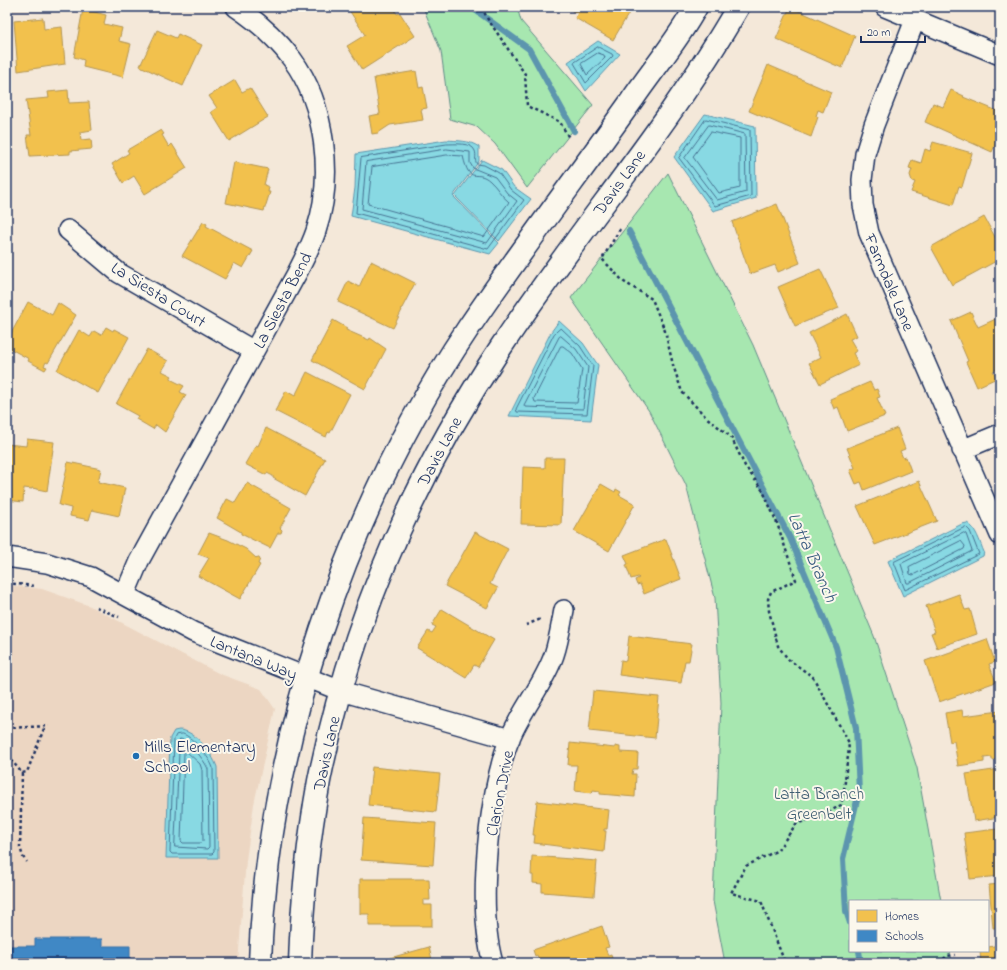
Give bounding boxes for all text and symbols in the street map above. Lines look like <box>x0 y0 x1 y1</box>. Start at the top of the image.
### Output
scale bar <box>861 18 925 44</box>
text: 20 m <box>867 24 890 42</box>
street label: Davis Lane <box>587 145 653 222</box>
street label: Farmdale Lane <box>856 229 921 335</box>
street label: La Siesta Bend <box>247 248 319 353</box>
street label: La Siesta Court <box>106 256 211 335</box>
street label: Davis Lane <box>411 412 469 492</box>
water label: Latta Branch <box>780 509 843 607</box>
street label: Lantana Way <box>206 629 301 688</box>
street label: Davis Lane <box>307 713 348 794</box>
place label: Mills Elementary School <box>144 735 256 780</box>
street label: Clarion Drive <box>480 748 521 838</box>
marker: Mills Elementary School <box>131 751 141 761</box>
park label: Latta Branch Greenbelt <box>774 782 864 827</box>
legend <box>849 900 989 952</box>
text: Homes <box>885 908 919 926</box>
text: Schools <box>885 928 924 946</box>

